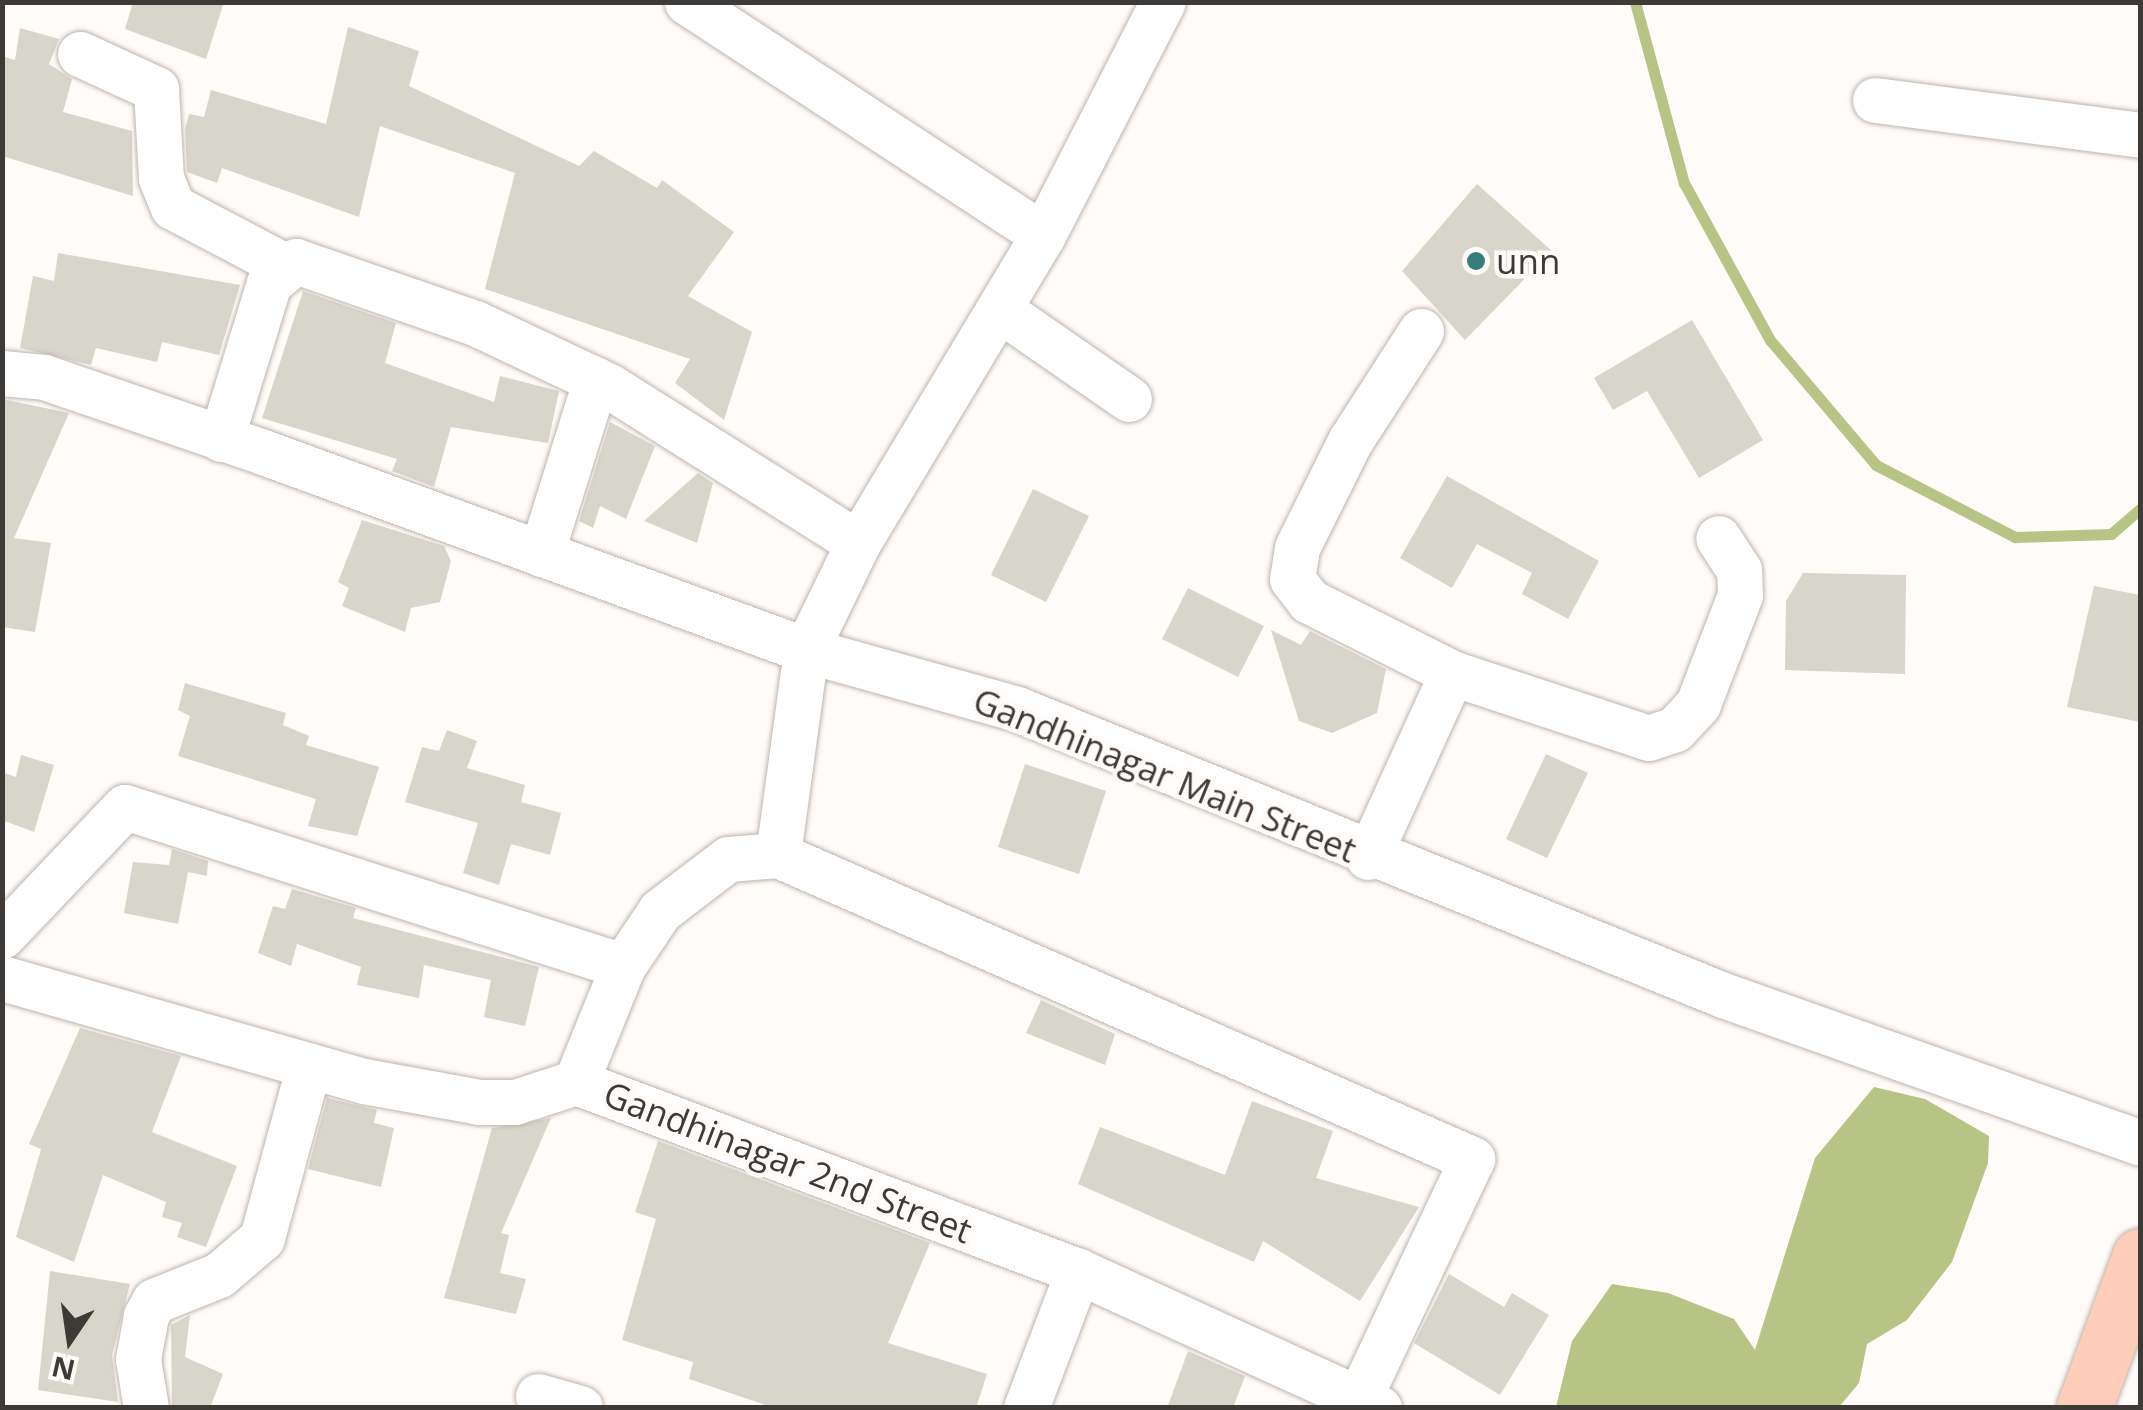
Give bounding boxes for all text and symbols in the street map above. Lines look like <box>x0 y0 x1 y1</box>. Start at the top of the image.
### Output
place label: unn <box>1496 240 1560 282</box>
marker: unn <box>1465 250 1487 272</box>
street label: Gandhinagar Main Street <box>968 679 1362 871</box>
street label: Gandhinagar 2nd Street <box>598 1072 978 1252</box>
north arrow <box>20 1290 120 1390</box>
text: N <box>48 1348 79 1390</box>

